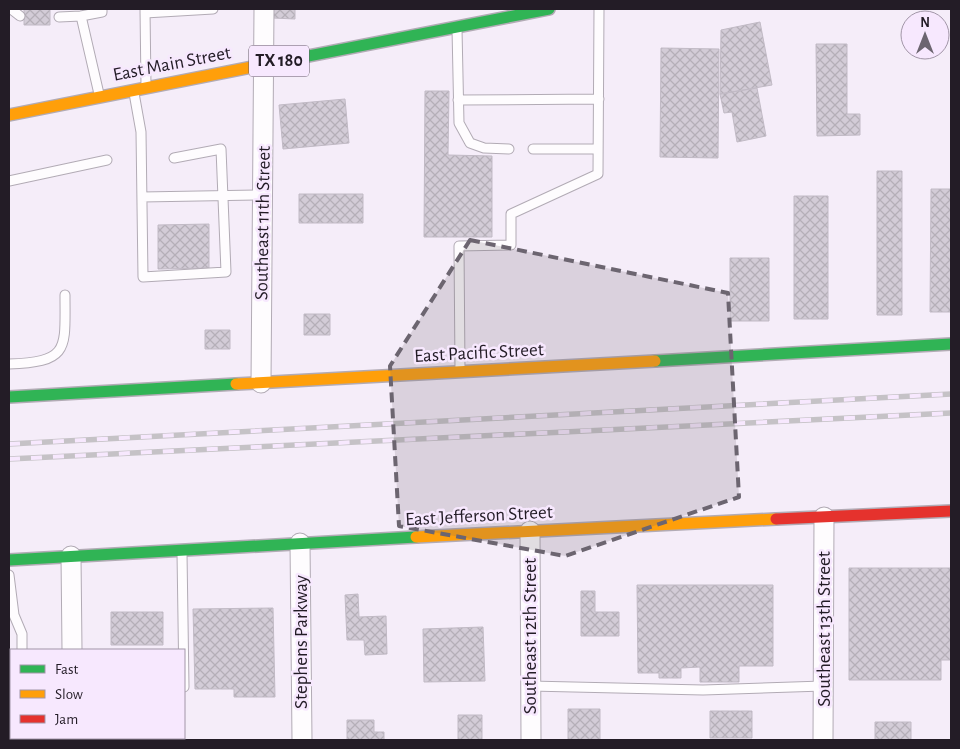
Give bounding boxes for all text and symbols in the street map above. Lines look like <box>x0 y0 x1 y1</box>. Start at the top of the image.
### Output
north arrow <box>900 10 950 60</box>
text: N <box>920 16 930 30</box>
street label: East Main Street <box>111 43 233 85</box>
road number: TX 180 <box>249 46 309 76</box>
street label: Southeast 11th Street <box>252 146 274 300</box>
street label: East Pacific Street <box>414 340 544 366</box>
street label: East Jefferson Street <box>405 503 553 529</box>
street label: Southeast 13th Street <box>815 551 834 707</box>
street label: Southeast 12th Street <box>521 558 540 714</box>
street label: Stephens Parkway <box>292 575 311 709</box>
legend <box>10 649 185 739</box>
text: Fast <box>55 662 79 677</box>
text: Slow <box>55 687 83 702</box>
text: Jam <box>55 712 78 727</box>

